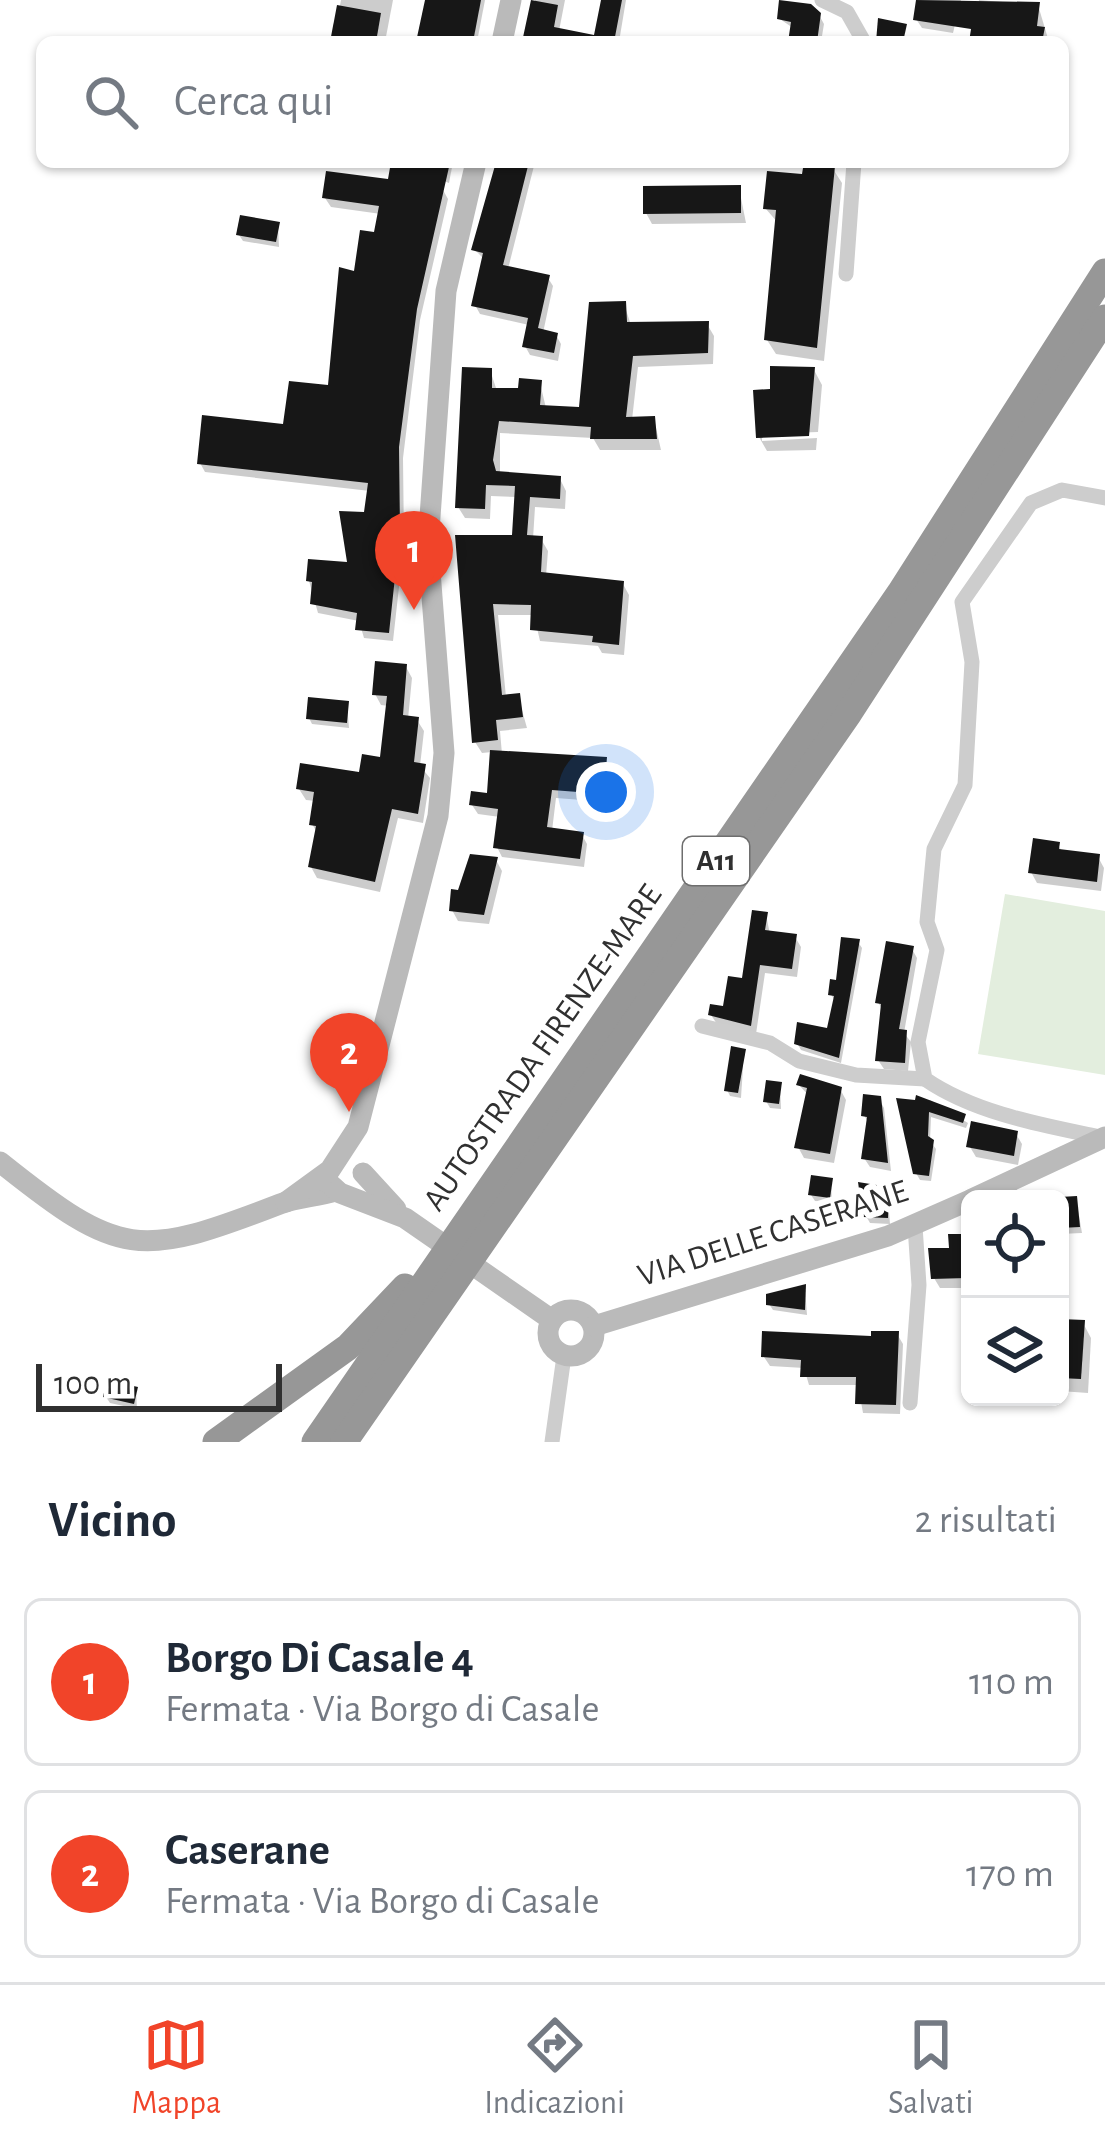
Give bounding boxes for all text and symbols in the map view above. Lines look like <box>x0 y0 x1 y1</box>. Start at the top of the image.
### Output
search box <box>36 36 1069 168</box>
icon: search <box>78 69 144 135</box>
text: Cerca qui <box>174 79 334 124</box>
pin: 1 <box>375 511 453 610</box>
your location <box>576 762 636 822</box>
road number: A11 <box>683 837 749 885</box>
street label: AUTOSTRADA FIRENZE-MARE <box>418 879 668 1217</box>
pin: 2 <box>310 1013 388 1112</box>
street label: VIA DELLE CASERANE <box>634 1175 912 1293</box>
map controls <box>961 1190 1069 1406</box>
button: locate <box>961 1190 1069 1298</box>
button: layers <box>961 1298 1069 1406</box>
scale bar <box>36 1358 282 1411</box>
text: 100 m <box>54 1368 132 1401</box>
text: Vicino <box>48 1495 176 1546</box>
text: 2 risultati <box>914 1501 1057 1540</box>
text: Borgo Di Casale 4 <box>165 1636 474 1681</box>
text: 1 <box>83 1663 97 1702</box>
text: 110 m <box>969 1663 1054 1702</box>
text: Fermata · Via Borgo di Casale <box>165 1690 599 1729</box>
text: Caserane <box>165 1828 330 1873</box>
text: 2 <box>81 1855 99 1894</box>
text: 170 m <box>966 1855 1054 1894</box>
text: Fermata · Via Borgo di Casale <box>165 1882 599 1921</box>
tab: Mappa <box>132 2012 221 2124</box>
tab: Indicazioni <box>484 2012 625 2124</box>
tab: Salvati <box>888 2012 974 2124</box>

